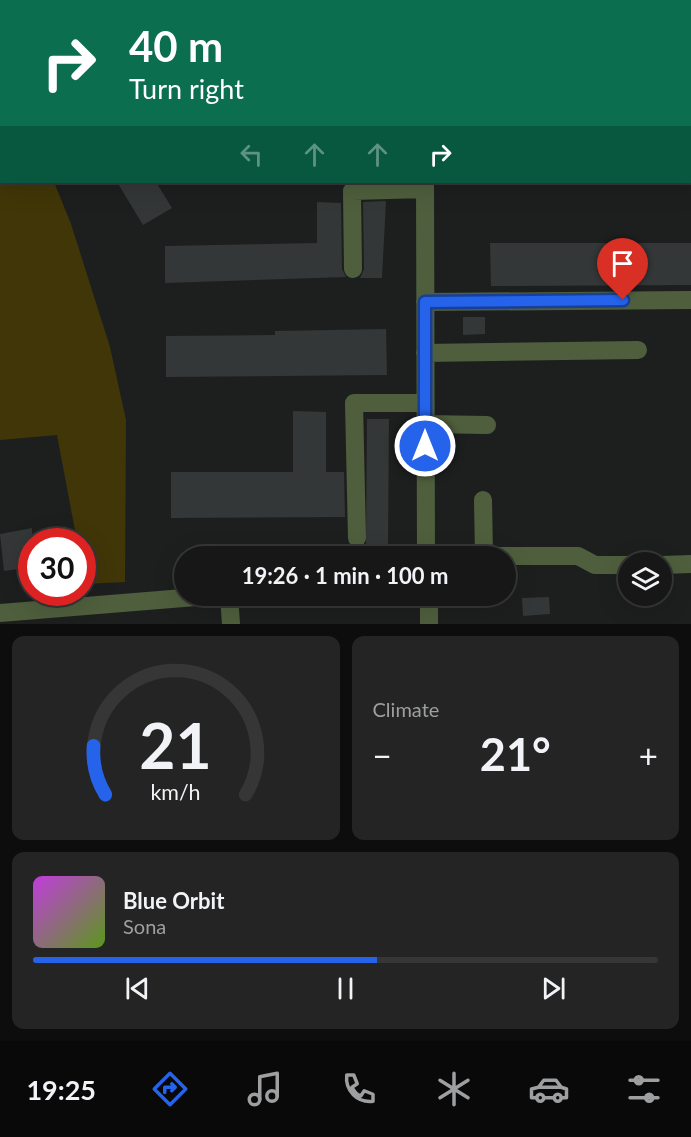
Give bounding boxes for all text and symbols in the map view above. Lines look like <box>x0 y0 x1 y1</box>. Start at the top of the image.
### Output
text: 40 m <box>129 21 223 71</box>
icon: right <box>30 24 108 102</box>
text: Turn right <box>129 72 244 105</box>
icon: left <box>235 138 268 171</box>
icon: ahead <box>298 138 331 171</box>
icon: ahead <box>361 138 394 171</box>
icon: right <box>424 138 457 171</box>
pin <box>597 238 648 300</box>
icon: arrive <box>606 247 639 280</box>
position arrow <box>393 414 457 478</box>
speed limit sign: 30 <box>18 528 96 606</box>
map controls <box>618 552 672 606</box>
button: layers <box>618 552 672 606</box>
text: 19:26 · 1 min · 100 m <box>242 562 448 589</box>
text: Climate <box>373 697 439 721</box>
text: 21 <box>140 707 212 782</box>
text: 21° <box>480 727 551 781</box>
text: − <box>373 735 392 775</box>
text: + <box>639 735 658 775</box>
text: km/h <box>151 779 201 805</box>
text: Blue Orbit <box>123 887 224 914</box>
text: Sona <box>123 914 166 938</box>
icon: previous <box>121 972 154 1005</box>
icon: pause <box>329 972 362 1005</box>
icon: next <box>537 972 570 1005</box>
icon: directions <box>149 1068 191 1110</box>
icon: music <box>244 1068 286 1110</box>
icon: phone <box>338 1068 380 1110</box>
icon: climate <box>433 1068 475 1110</box>
icon: car <box>528 1068 570 1110</box>
icon: filters <box>623 1068 665 1110</box>
text: 19:25 <box>26 1073 96 1106</box>

